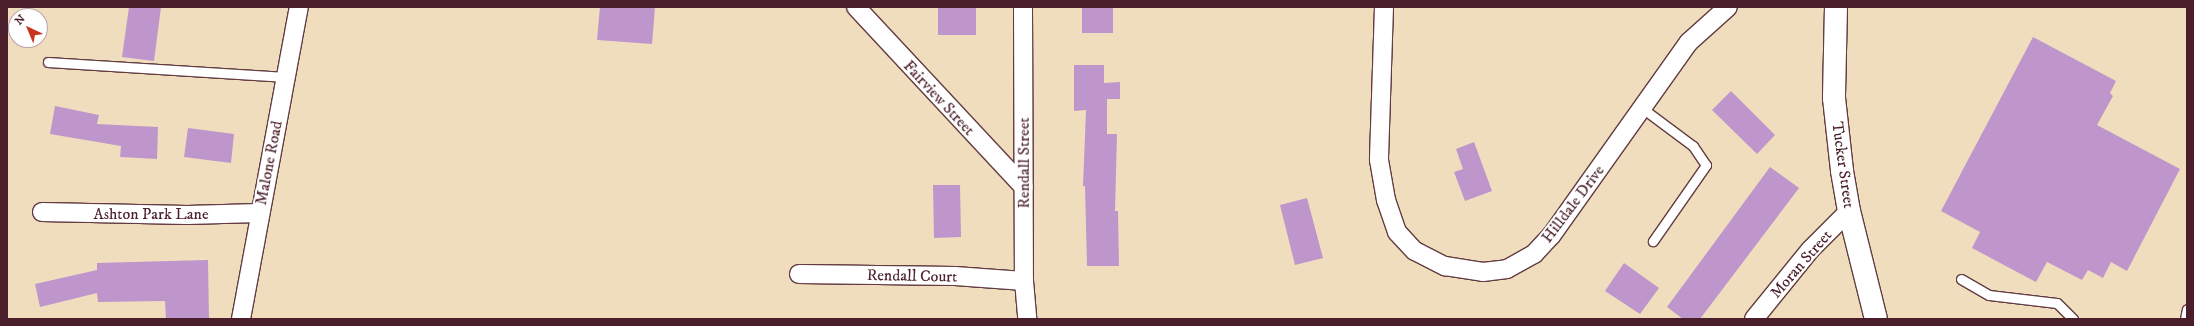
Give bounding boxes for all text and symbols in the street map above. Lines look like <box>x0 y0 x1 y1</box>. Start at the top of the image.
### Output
north arrow <box>8 8 48 48</box>
text: N <box>12 12 28 28</box>
street label: Fairview Street <box>899 56 979 140</box>
street label: Rendall Street <box>1014 117 1034 209</box>
street label: Malone Road <box>251 119 287 207</box>
street label: Tucker Street <box>1827 120 1859 210</box>
street label: Hilldale Drive <box>1538 161 1608 247</box>
street label: Ashton Park Lane <box>93 204 209 224</box>
street label: Moran Street <box>1766 226 1836 302</box>
street label: Rendall Court <box>867 266 957 286</box>

